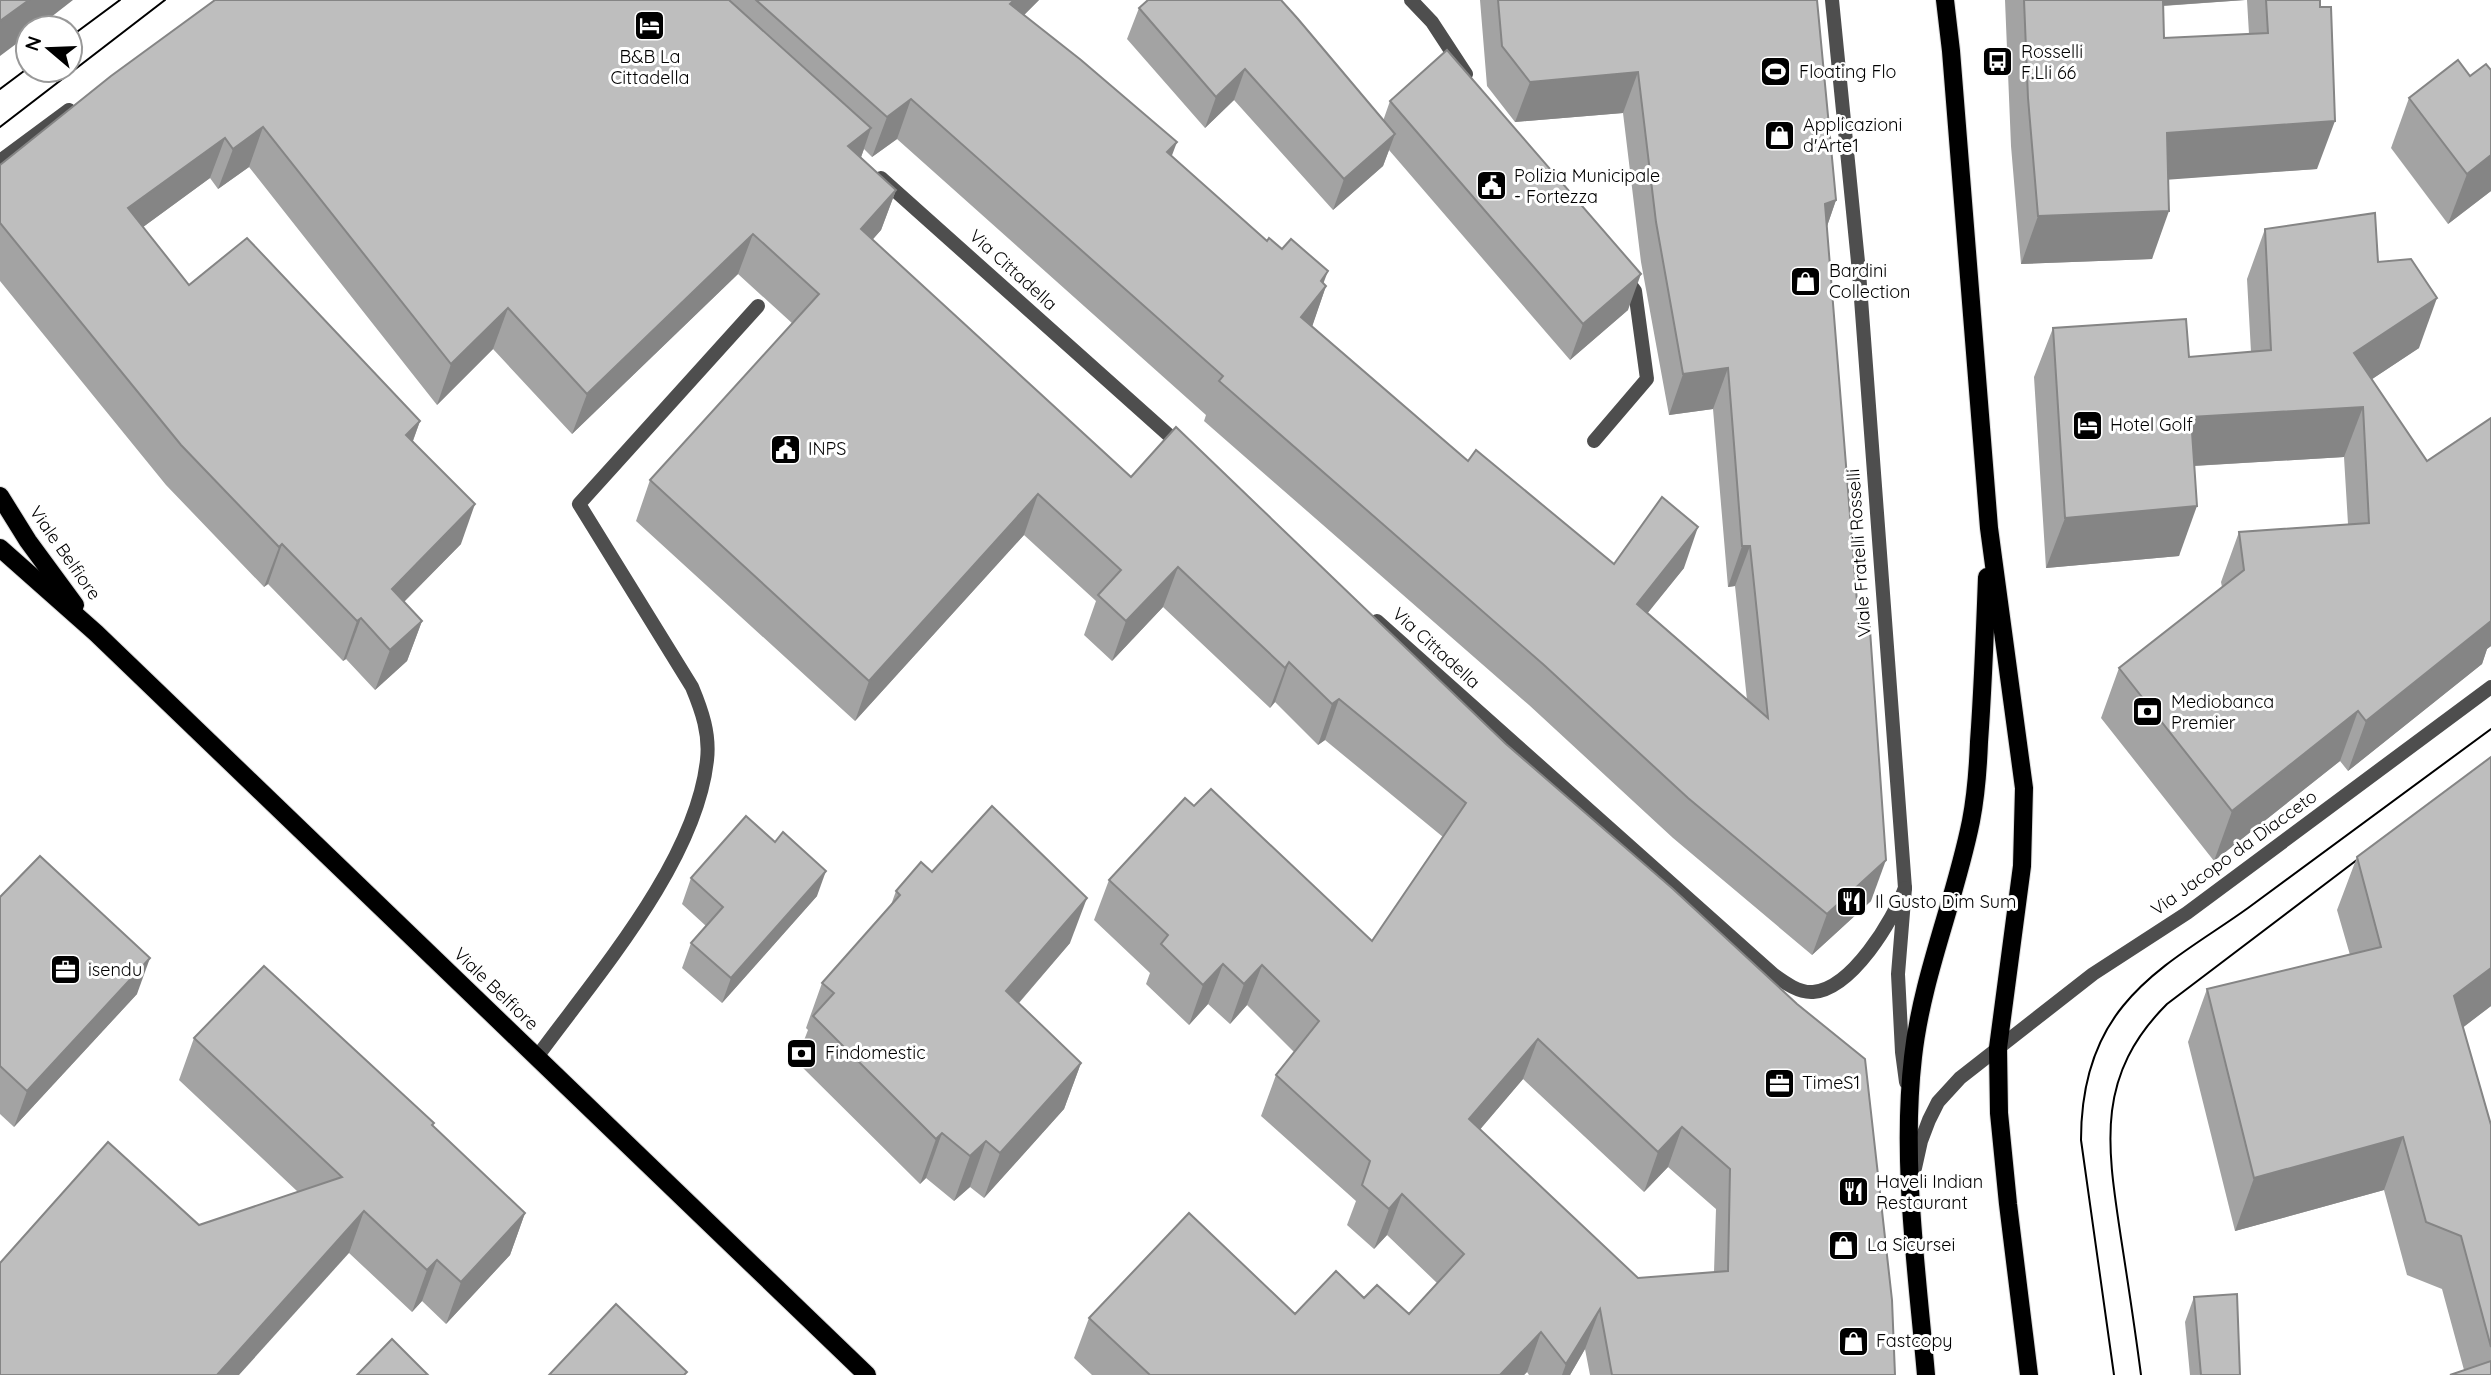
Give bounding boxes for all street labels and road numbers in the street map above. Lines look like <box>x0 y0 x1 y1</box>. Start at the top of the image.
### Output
street label: Via Cittadella <box>965 224 1062 315</box>
street label: Viale Fratelli Rosselli <box>1841 468 1876 638</box>
street label: Viale Belfiore <box>25 501 106 604</box>
street label: Via Cittadella <box>1388 602 1485 693</box>
street label: Via Jacopo da Diacceto <box>2146 785 2321 921</box>
street label: Viale Belfiore <box>449 942 544 1035</box>

